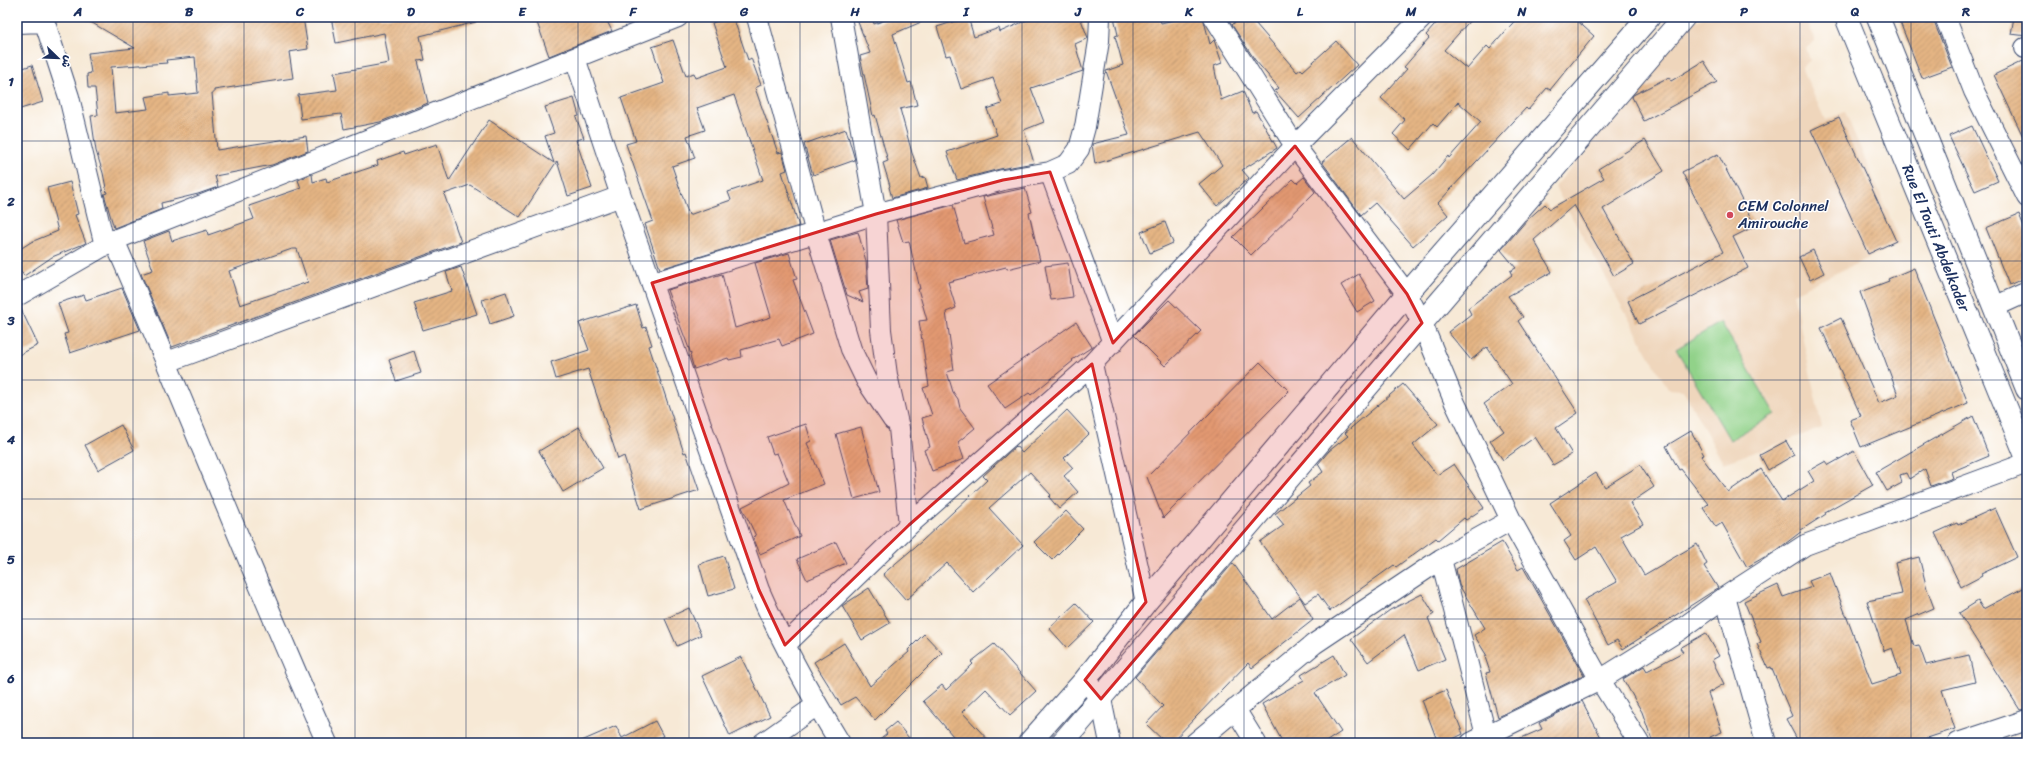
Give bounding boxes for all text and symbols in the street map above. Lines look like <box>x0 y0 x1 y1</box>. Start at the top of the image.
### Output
text: A <box>73 0 82 23</box>
text: B <box>185 0 194 23</box>
text: C <box>295 0 305 23</box>
text: D <box>407 0 415 23</box>
text: E <box>518 0 527 23</box>
text: F <box>628 0 637 23</box>
text: G <box>739 0 749 23</box>
text: H <box>849 0 860 23</box>
text: I <box>962 0 970 23</box>
text: J <box>1074 0 1082 23</box>
text: K <box>1184 0 1194 23</box>
text: L <box>1297 0 1304 23</box>
text: M <box>1405 0 1417 23</box>
text: N <box>1516 0 1527 23</box>
text: O <box>1628 0 1638 23</box>
text: P <box>1740 0 1748 23</box>
text: Q <box>1850 0 1860 23</box>
text: R <box>1961 0 1970 23</box>
north arrow <box>38 38 78 78</box>
text: ش <box>56 52 78 71</box>
text: 1 <box>8 70 14 93</box>
street label: Rue El Touti Abdelkader <box>1895 160 1978 316</box>
text: 2 <box>6 190 15 213</box>
place label: CEM Colonnel Amirouche <box>1737 193 1829 236</box>
marker: CEM Colonnel Amirouche <box>1725 210 1735 220</box>
text: 3 <box>6 309 15 332</box>
text: 4 <box>6 428 16 451</box>
text: 5 <box>7 548 15 571</box>
text: 6 <box>6 667 15 690</box>

